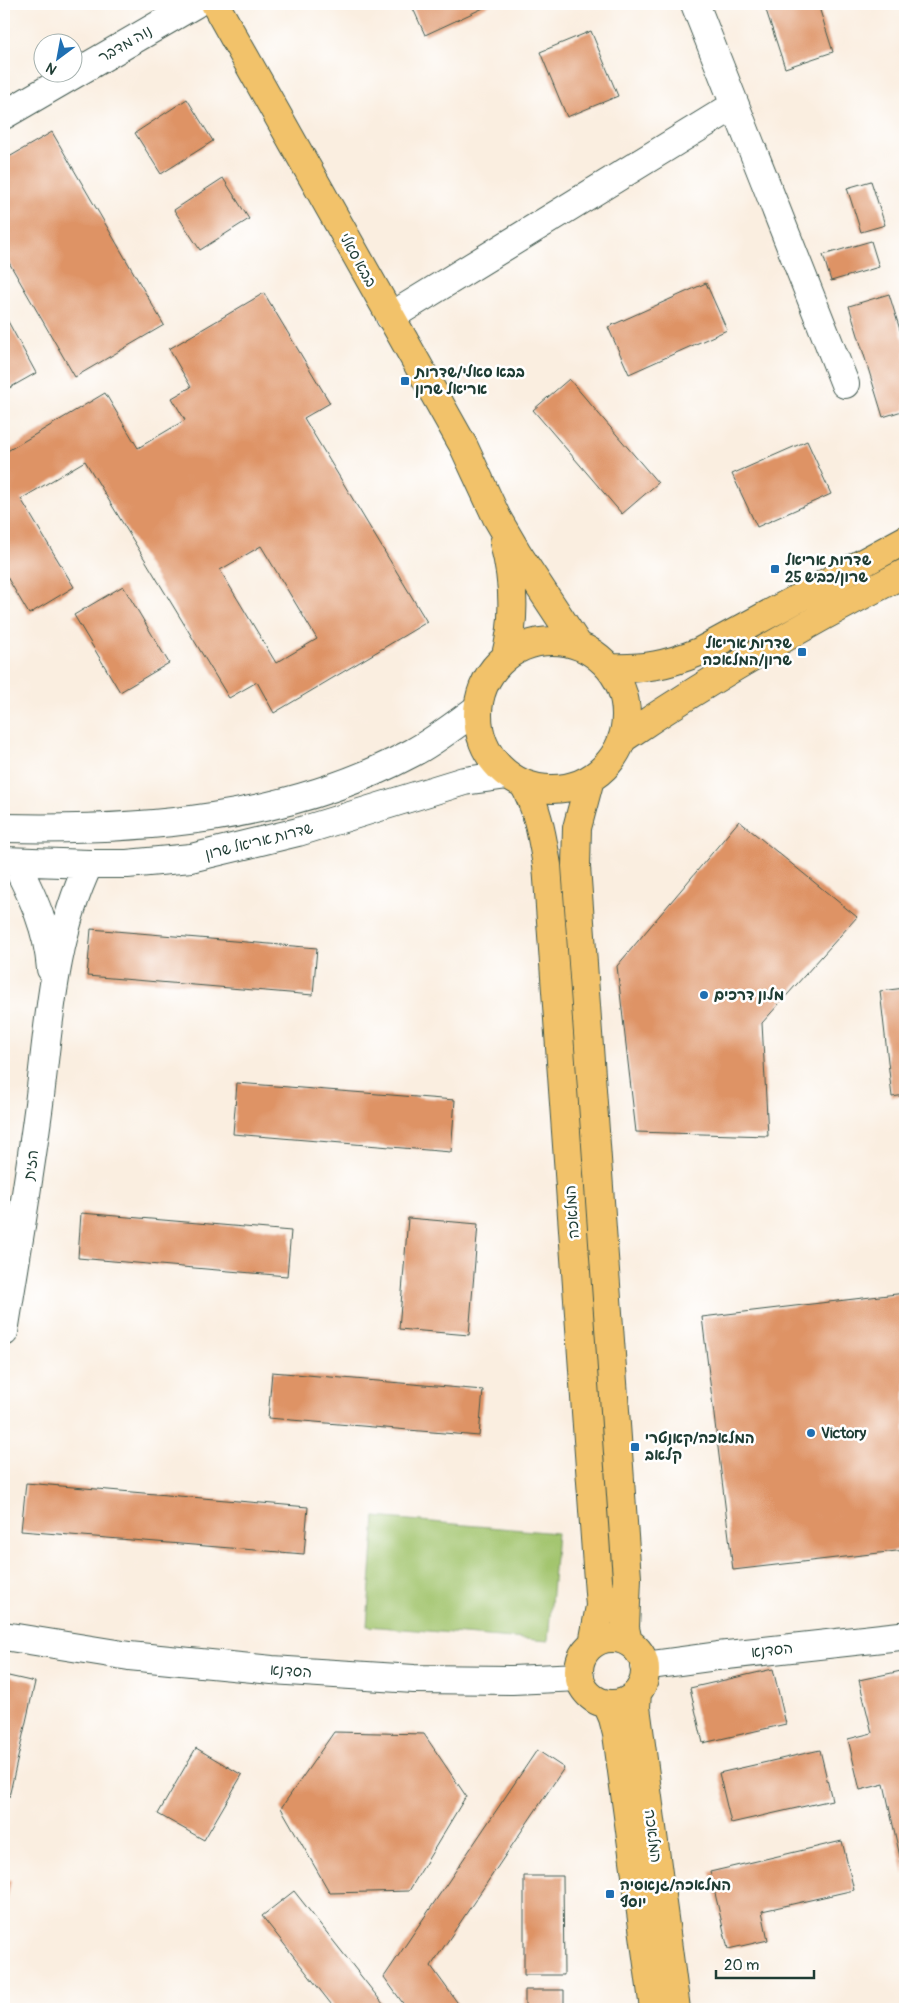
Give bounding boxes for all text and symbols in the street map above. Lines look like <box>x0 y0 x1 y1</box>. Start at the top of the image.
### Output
street label: נוה מדבר <box>95 21 155 67</box>
north arrow <box>32 32 82 82</box>
text: N <box>43 59 60 78</box>
street label: בבא סאלי <box>335 230 380 291</box>
place label: בבא סאלי/שדרות אריאל שרון <box>413 363 525 399</box>
marker: בבא סאלי/שדרות אריאל שרון <box>399 375 411 387</box>
place label: שדרות אריאל שרון/כביש 25 <box>785 551 872 587</box>
marker: שדרות אריאל שרון/כביש 25 <box>769 563 781 575</box>
place label: שדרות אריאל שרון/המלאכה <box>703 634 792 670</box>
marker: שדרות אריאל שרון/המלאכה <box>796 646 808 658</box>
street label: שדרות אריאל שרון <box>203 819 315 864</box>
place label: מלון דרכים <box>714 986 784 1005</box>
marker: מלון דרכים <box>698 989 710 1001</box>
street label: הזית <box>20 1149 43 1182</box>
street label: המלאכה <box>561 1185 584 1239</box>
place label: Victory <box>821 1424 867 1443</box>
marker: Victory <box>805 1427 817 1439</box>
place label: המלאכה/קאנטרי קלאב <box>644 1429 755 1465</box>
marker: המלאכה/קאנטרי קלאב <box>629 1441 641 1453</box>
street label: הסדנא <box>750 1639 794 1662</box>
street label: הסדנא <box>269 1661 313 1682</box>
street label: המלאכה <box>640 1808 665 1864</box>
place label: המלאכה/גנאסיה יוסף <box>620 1876 731 1912</box>
marker: המלאכה/גנאסיה יוסף <box>604 1888 616 1900</box>
scale bar <box>716 1948 814 1980</box>
text: 20 m <box>724 1956 759 1975</box>

